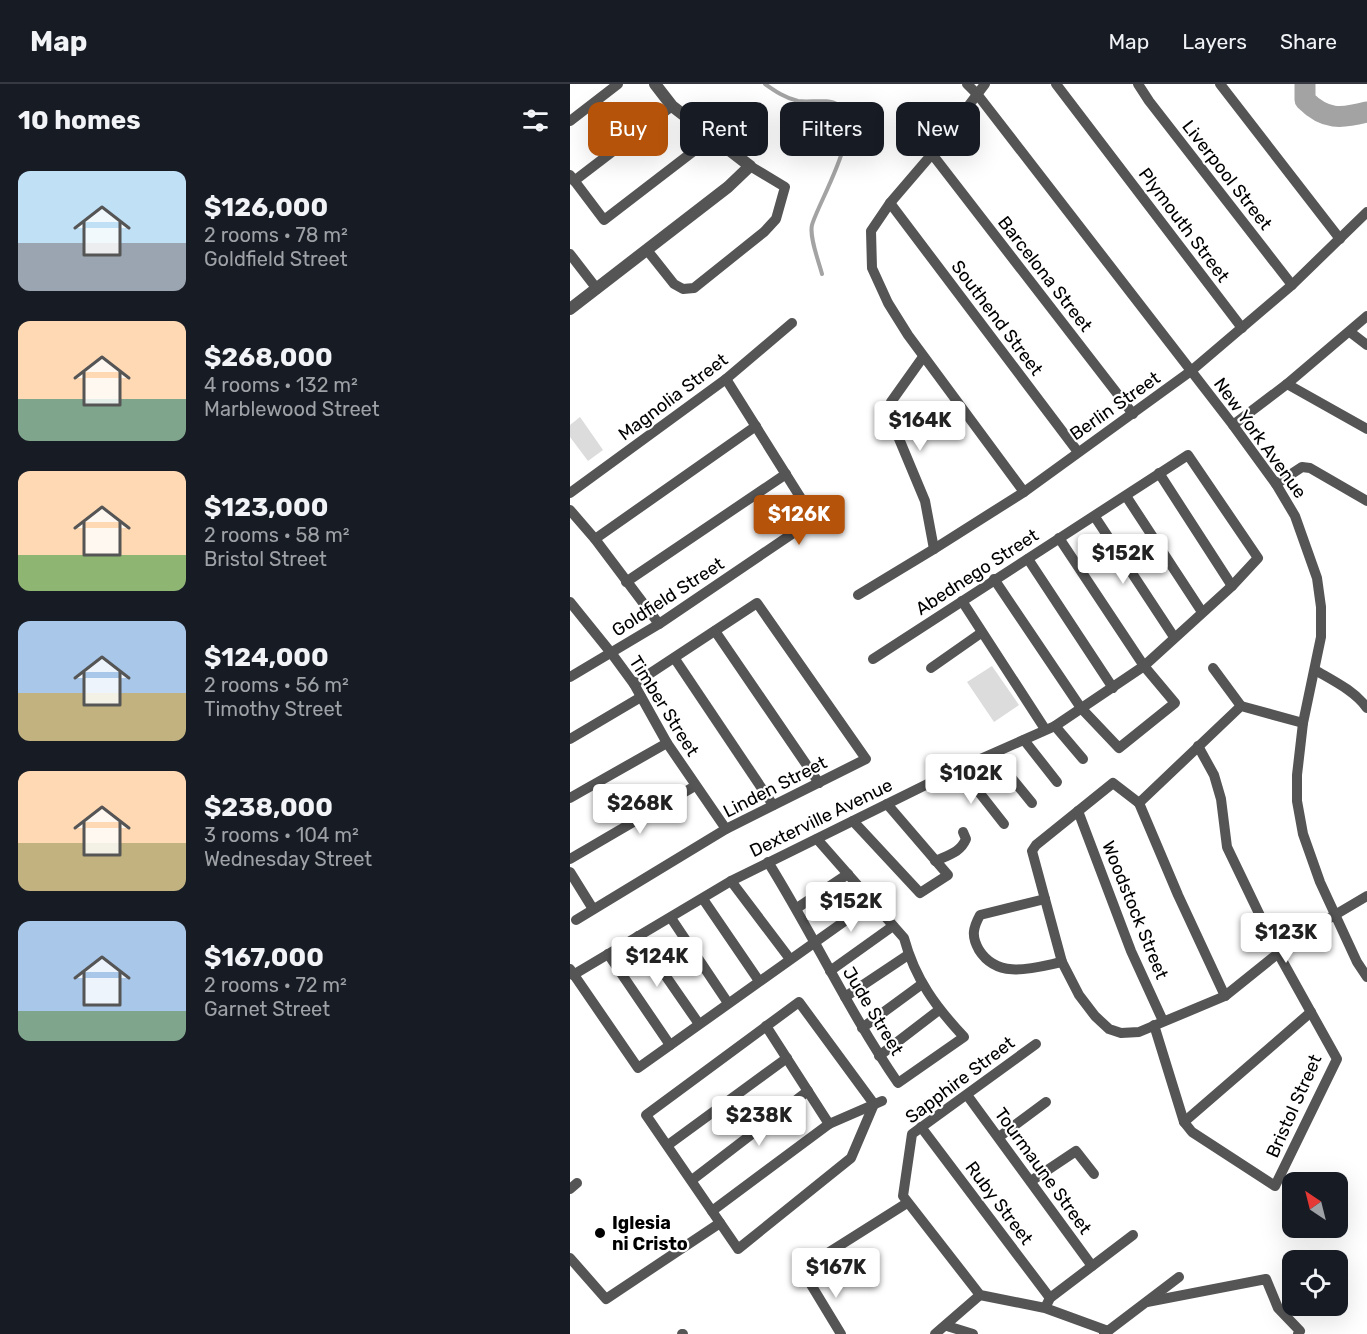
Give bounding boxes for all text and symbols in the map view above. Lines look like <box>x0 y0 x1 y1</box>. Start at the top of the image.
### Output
text: Map <box>30 25 87 58</box>
text: Map <box>1108 29 1149 54</box>
text: Layers <box>1182 29 1247 54</box>
text: Share <box>1280 29 1337 54</box>
chip: Buy <box>588 102 668 156</box>
chip: Rent <box>680 102 768 156</box>
chip: Filters <box>780 102 884 156</box>
chip: New <box>896 102 980 156</box>
icon: filters <box>519 104 552 137</box>
text: 10 homes <box>18 105 141 136</box>
street label: Liverpool Street <box>1177 116 1277 234</box>
street label: Plymouth Street <box>1134 163 1234 287</box>
text: $126,000 <box>204 192 328 223</box>
icon: home <box>66 195 138 267</box>
street label: Barcelona Street <box>993 212 1097 336</box>
text: 2 rooms · 78 m² <box>204 223 348 247</box>
text: Goldfield Street <box>204 247 348 271</box>
street label: Southend Street <box>947 256 1047 380</box>
text: $268,000 <box>204 342 333 373</box>
icon: home <box>66 345 138 417</box>
street label: Magnolia Street <box>614 349 732 445</box>
street label: Berlin Street <box>1066 367 1164 445</box>
text: 4 rooms · 132 m² <box>204 373 358 397</box>
street label: New York Avenue <box>1209 373 1311 503</box>
text: Marblewood Street <box>204 397 380 421</box>
pin: $164K <box>878 401 962 452</box>
text: $164K <box>888 408 952 432</box>
text: $123,000 <box>204 492 328 523</box>
icon: home <box>66 495 138 567</box>
pin: $126K <box>757 495 841 546</box>
text: $126K <box>768 502 830 526</box>
text: 2 rooms · 58 m² <box>204 523 350 547</box>
street label: Abednego Street <box>911 524 1043 620</box>
pin: $152K <box>1081 534 1165 585</box>
text: $152K <box>1092 541 1154 565</box>
text: Bristol Street <box>204 547 327 571</box>
street label: Goldfield Street <box>608 553 728 641</box>
text: $124,000 <box>204 642 329 673</box>
icon: home <box>66 645 138 717</box>
street label: Timber Street <box>624 652 704 760</box>
text: 2 rooms · 56 m² <box>204 673 349 697</box>
text: Timothy Street <box>204 697 342 721</box>
street label: Linden Street <box>719 751 831 823</box>
pin: $102K <box>929 754 1013 805</box>
text: $102K <box>939 761 1003 785</box>
street label: Dexterville Avenue <box>746 774 896 862</box>
pin: $268K <box>598 784 682 835</box>
text: $268K <box>607 791 673 815</box>
text: $238,000 <box>204 792 333 823</box>
icon: home <box>66 795 138 867</box>
text: 3 rooms · 104 m² <box>204 823 359 847</box>
street label: Woodstock Street <box>1097 838 1173 982</box>
text: Wednesday Street <box>204 847 372 871</box>
pin: $152K <box>809 882 893 933</box>
text: $152K <box>820 889 882 913</box>
pin: $123K <box>1244 913 1328 964</box>
text: $123K <box>1255 920 1317 944</box>
pin: $124K <box>615 937 699 988</box>
text: $167,000 <box>204 942 324 973</box>
text: $124K <box>625 944 689 968</box>
icon: home <box>66 945 138 1017</box>
street label: Jude Street <box>838 963 908 1059</box>
text: 2 rooms · 72 m² <box>204 973 347 997</box>
text: Garnet Street <box>204 997 330 1021</box>
street label: Sapphire Street <box>901 1032 1019 1128</box>
street label: Bristol Street <box>1261 1051 1327 1161</box>
pin: $238K <box>717 1096 801 1147</box>
text: $238K <box>726 1103 792 1127</box>
street label: Tourmaune Street <box>990 1103 1096 1239</box>
street label: Ruby Street <box>960 1157 1038 1249</box>
north arrow <box>1282 1172 1348 1238</box>
map controls <box>1282 1172 1348 1316</box>
place label: Iglesia ni Cristo <box>612 1212 688 1255</box>
marker: Iglesia ni Cristo <box>593 1226 607 1240</box>
pin: $167K <box>794 1248 878 1299</box>
button: locate <box>1282 1250 1348 1316</box>
text: $167K <box>806 1255 866 1279</box>

